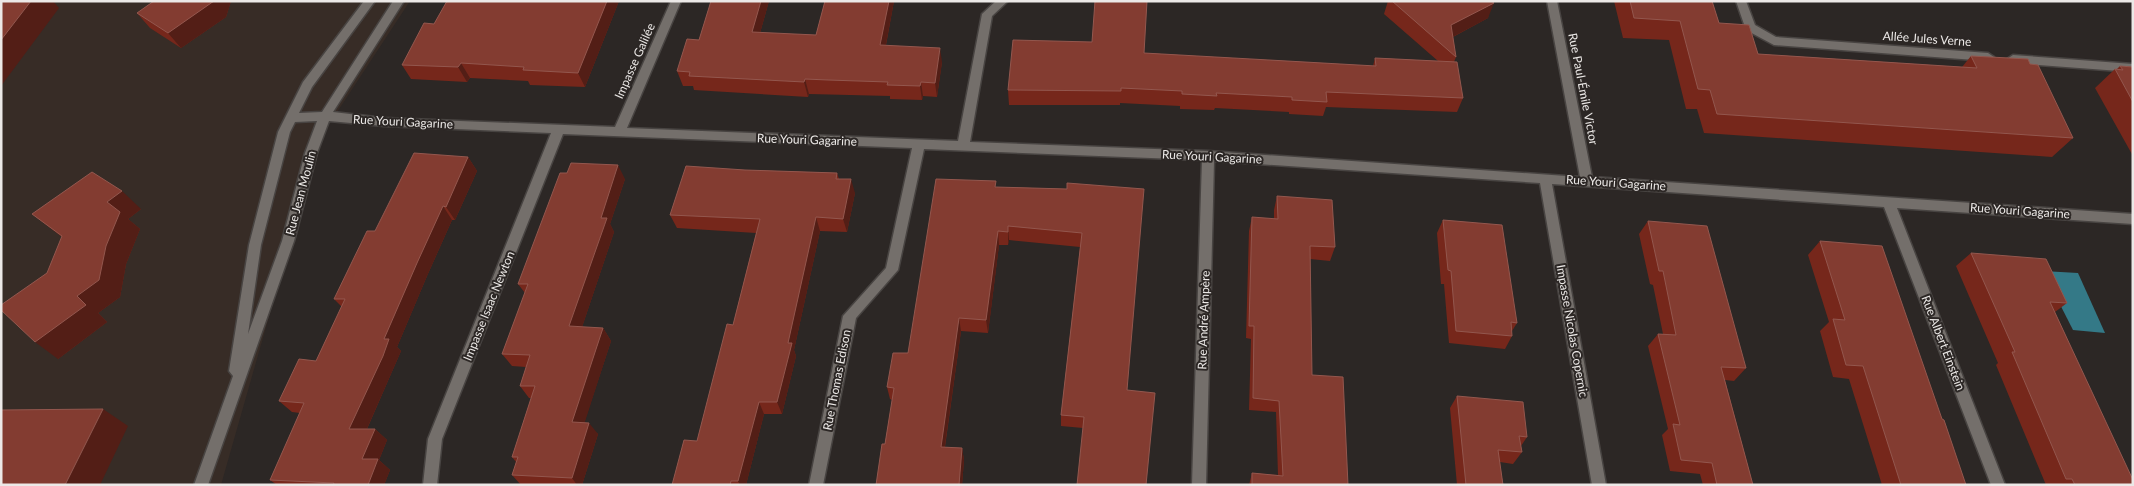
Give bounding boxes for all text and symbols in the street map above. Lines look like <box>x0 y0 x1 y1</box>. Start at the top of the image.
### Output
street label: Impasse Galilée <box>611 20 658 101</box>
street label: Allée Jules Verne <box>1882 28 1972 49</box>
street label: Rue Paul-Émile Victor <box>1565 32 1602 147</box>
street label: Rue Youri Gagarine <box>353 111 453 132</box>
street label: Rue Youri Gagarine <box>757 130 857 149</box>
street label: Rue Youri Gagarine <box>1162 146 1262 167</box>
street label: Rue Jean Moulin <box>282 149 319 237</box>
street label: Rue Youri Gagarine <box>1566 172 1666 193</box>
street label: Rue Youri Gagarine <box>1970 200 2070 221</box>
street label: Impasse Isaac Newton <box>460 249 517 363</box>
street label: Impasse Nicolas Copernic <box>1553 263 1592 399</box>
street label: Rue André Ampère <box>1194 270 1213 370</box>
street label: Rue Albert Einstein <box>1918 293 1968 392</box>
street label: Rue Thomas Edison <box>819 328 854 432</box>

